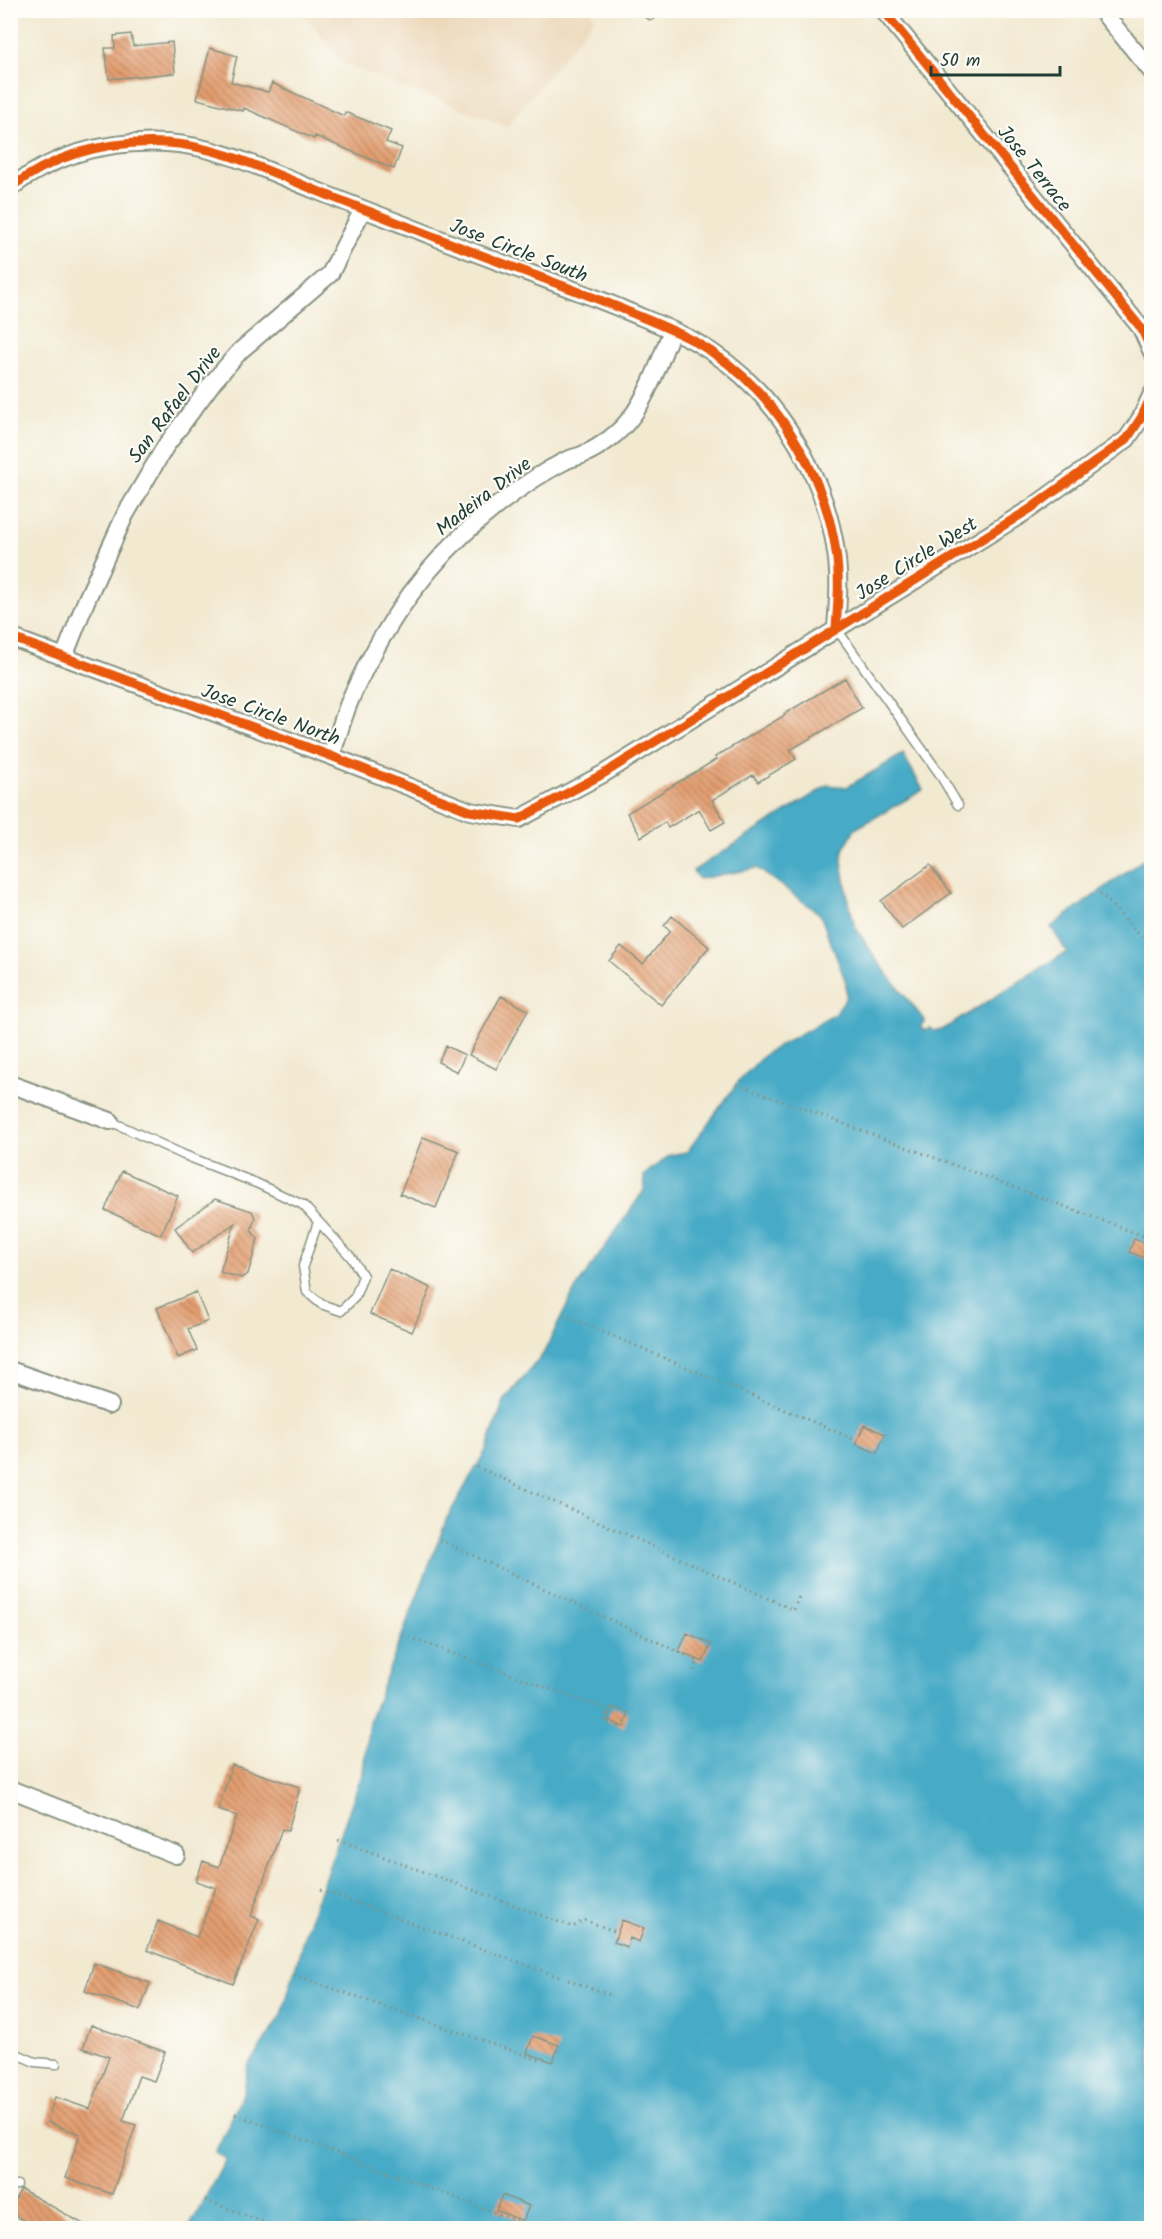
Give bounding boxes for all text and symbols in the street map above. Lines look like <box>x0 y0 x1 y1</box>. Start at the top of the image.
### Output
scale bar <box>931 39 1060 77</box>
text: 50 m <box>940 47 980 76</box>
street label: Jose Terrace <box>988 119 1079 220</box>
street label: Jose Circle South <box>444 211 592 293</box>
street label: San Rafael Drive <box>121 340 231 471</box>
street label: Madeira Drive <box>429 450 539 545</box>
street label: Jose Circle West <box>850 509 985 610</box>
street label: Jose Circle North <box>196 676 344 756</box>

